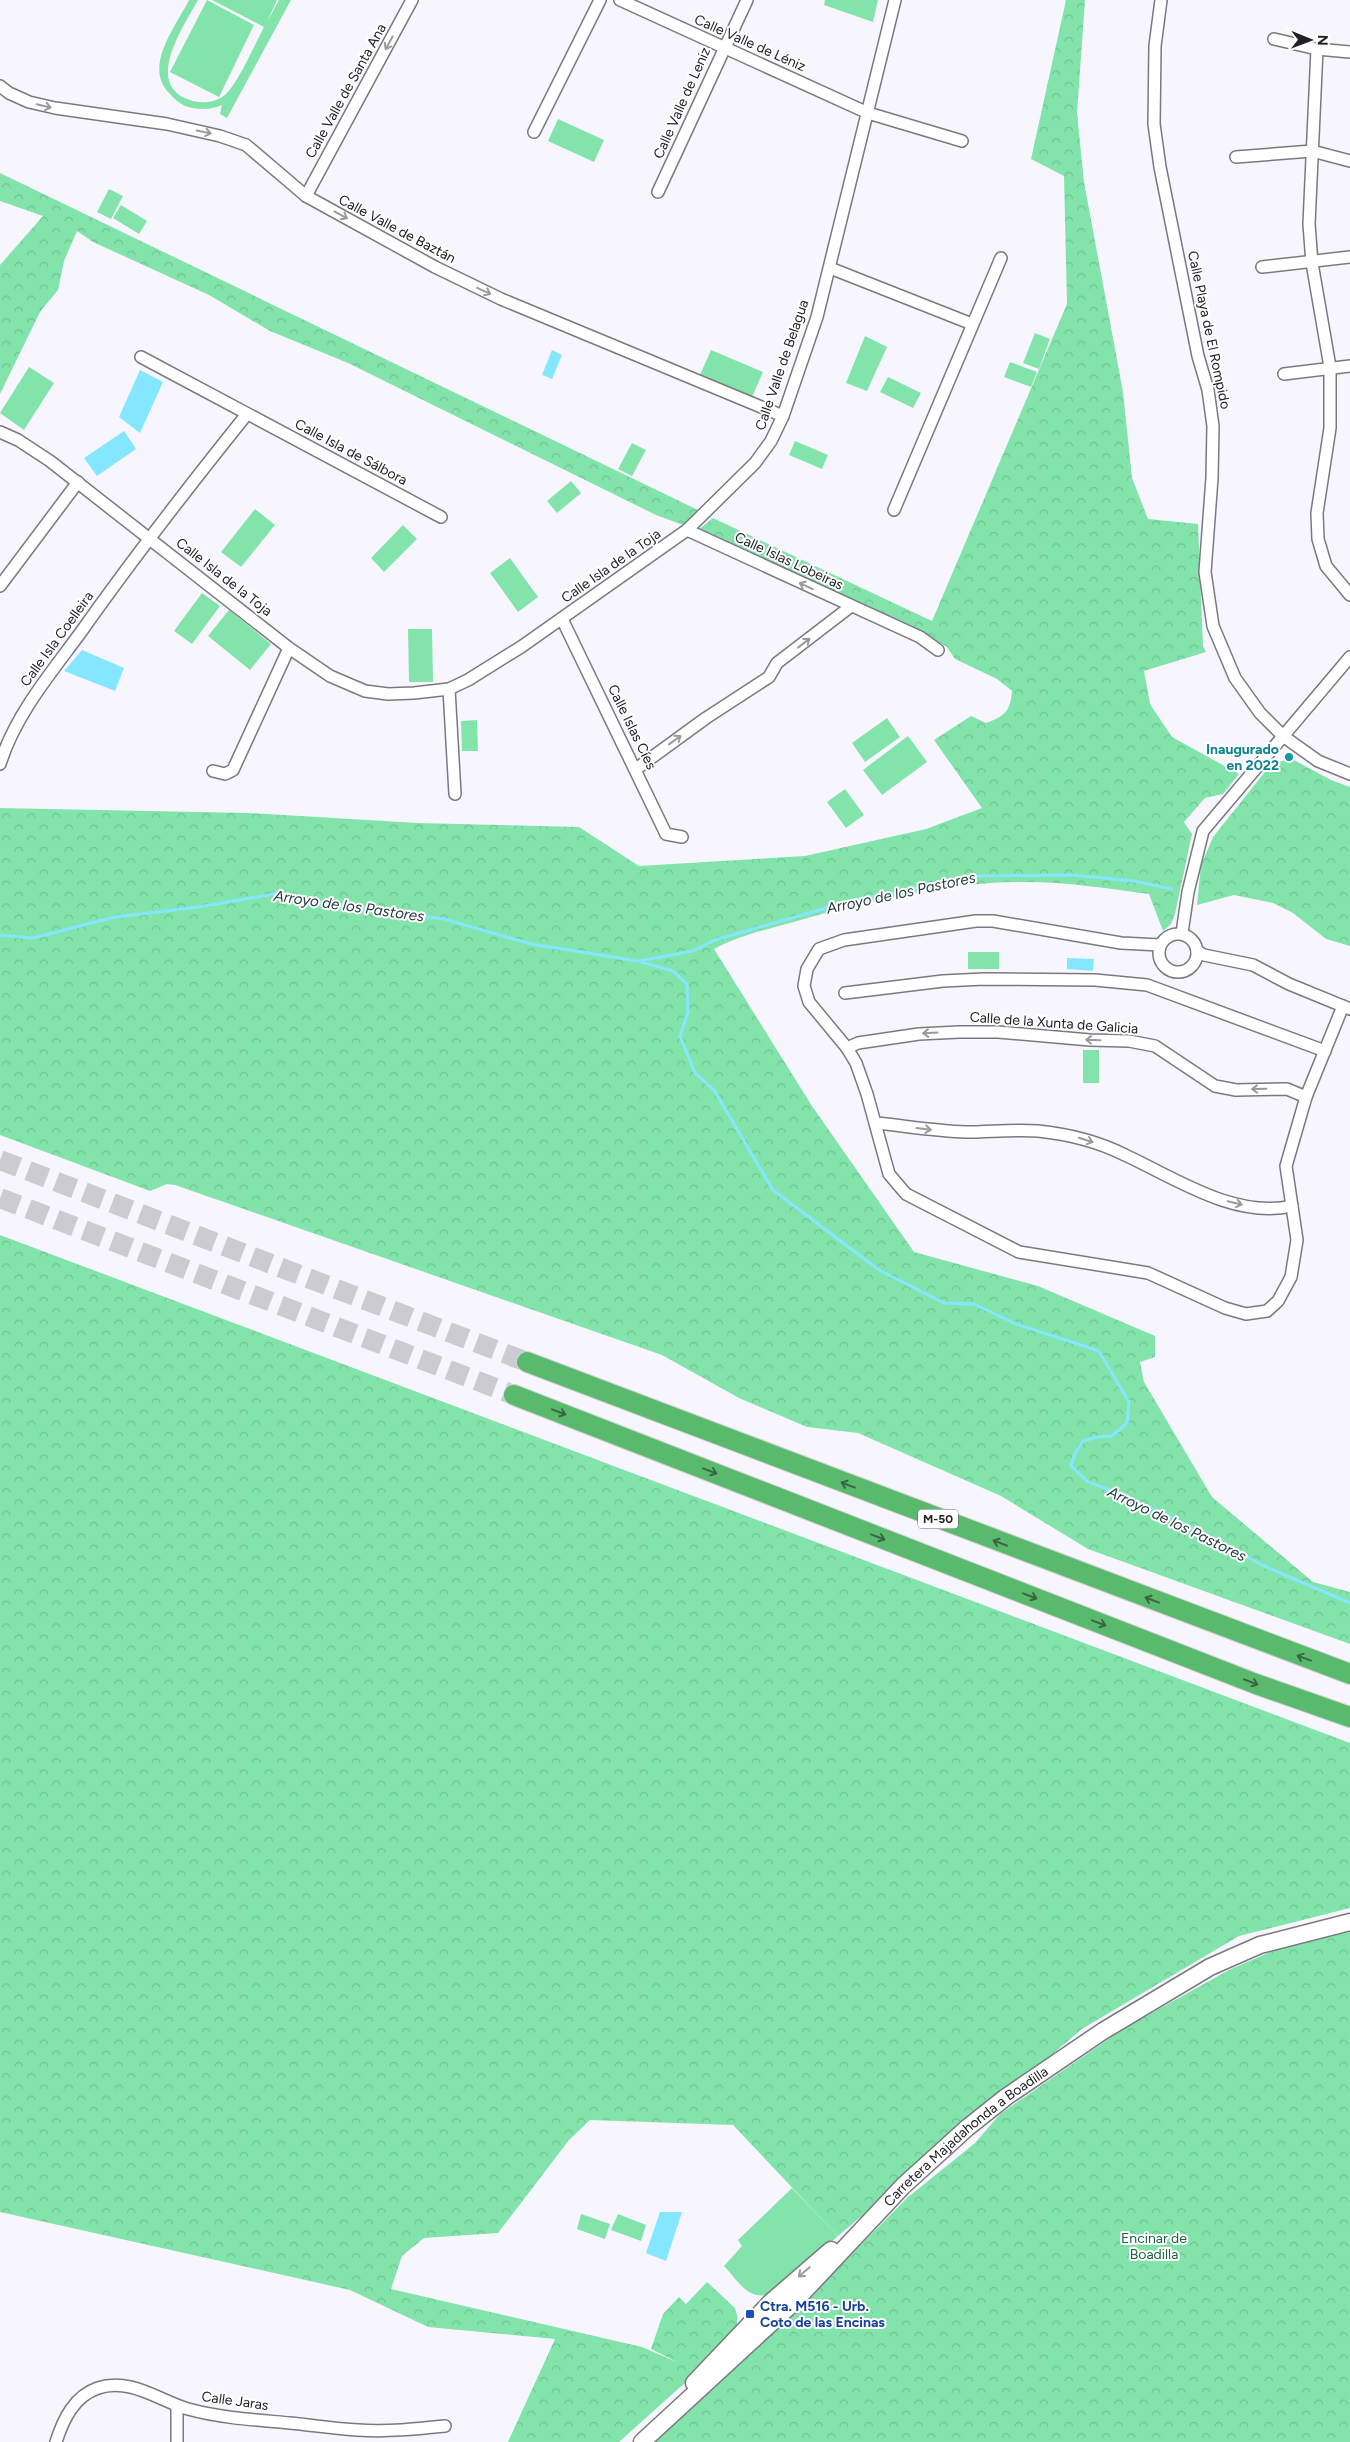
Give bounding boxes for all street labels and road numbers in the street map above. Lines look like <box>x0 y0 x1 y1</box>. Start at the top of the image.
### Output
street label: Calle Valle de Léniz <box>692 11 808 75</box>
street label: Calle Valle de Santa Ana <box>302 21 390 161</box>
street label: Calle Valle de Leniz <box>650 45 714 161</box>
street label: Calle Valle de Baztán <box>336 191 459 267</box>
street label: Calle Playa de El Rompido <box>1184 249 1234 411</box>
street label: Calle Valle de Belagua <box>752 297 812 433</box>
street label: Calle Isla de Sálbora <box>292 415 410 489</box>
street label: Calle Isla de la Toja <box>558 525 664 607</box>
street label: Calle Islas Lobeiras <box>732 528 846 594</box>
street label: Calle Isla de la Toja <box>173 534 275 620</box>
street label: Calle Isla Coelleira <box>17 588 97 690</box>
street label: Calle Islas Cíes <box>604 682 660 772</box>
street label: Calle de la Xunta de Galicia <box>969 1009 1139 1037</box>
road number: M-50 <box>918 1510 958 1528</box>
street label: Carretera Majadahonda a Boadilla <box>880 2062 1051 2210</box>
street label: Calle Jaras <box>201 2388 269 2414</box>

